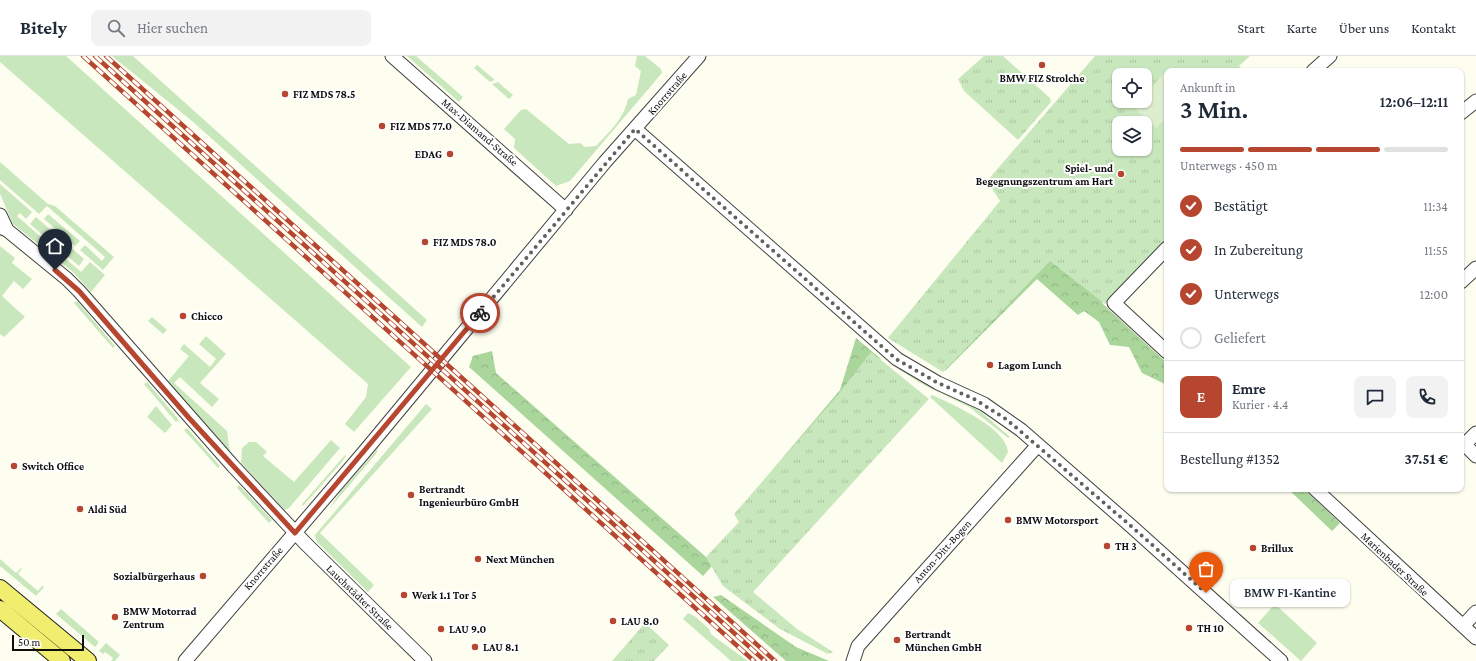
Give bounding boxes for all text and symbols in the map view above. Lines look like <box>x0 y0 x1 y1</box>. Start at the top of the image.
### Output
search box <box>91 10 371 46</box>
text: Bitely <box>20 17 67 38</box>
icon: search <box>105 17 127 39</box>
text: Hier suchen <box>137 20 208 36</box>
text: Start <box>1238 20 1265 36</box>
text: Karte <box>1287 20 1317 36</box>
text: Über uns <box>1339 20 1389 36</box>
text: Kontakt <box>1411 20 1456 36</box>
marker: BMW FIZ Strolche <box>1037 60 1047 70</box>
map controls <box>1112 68 1152 156</box>
button: locate <box>1112 68 1152 108</box>
street label: Knorrstraße <box>645 69 689 117</box>
place label: BMW FIZ Strolche <box>1000 72 1085 84</box>
text: Ankunft in <box>1180 80 1235 95</box>
place label: FIZ MDS 78.5 <box>293 88 355 100</box>
marker: FIZ MDS 78.5 <box>280 89 290 99</box>
text: 12:06–12:11 <box>1380 94 1448 110</box>
text: 3 Min. <box>1180 95 1248 124</box>
street label: Max-Diamand-Straße <box>440 96 521 168</box>
button: layers <box>1112 116 1152 156</box>
place label: FIZ MDS 77.0 <box>390 120 452 132</box>
marker: FIZ MDS 77.0 <box>377 121 387 131</box>
place label: EDAG <box>415 148 442 160</box>
marker: EDAG <box>445 149 455 159</box>
text: Unterwegs · 450 m <box>1180 158 1277 173</box>
place label: Spiel- und Begegnungszentrum am Hart <box>976 162 1113 187</box>
marker: Spiel- und Begegnungszentrum am Hart <box>1116 169 1126 179</box>
icon: check <box>1180 195 1202 217</box>
text: Bestätigt <box>1214 198 1268 214</box>
text: 11:34 <box>1424 199 1448 214</box>
pin <box>38 229 72 270</box>
icon: home <box>44 235 66 257</box>
place label: FIZ MDS 78.0 <box>433 236 497 248</box>
marker: FIZ MDS 78.0 <box>420 237 430 247</box>
icon: check <box>1180 239 1202 261</box>
text: In Zubereitung <box>1214 242 1303 258</box>
text: 11:55 <box>1424 243 1448 258</box>
icon: check <box>1180 283 1202 305</box>
text: Unterwegs <box>1214 286 1279 302</box>
text: 12:00 <box>1420 287 1448 302</box>
courier <box>460 293 500 333</box>
icon: bike <box>469 302 491 324</box>
place label: Chicco <box>191 310 223 322</box>
marker: Chicco <box>178 311 188 321</box>
text: Geliefert <box>1214 330 1266 346</box>
place label: Lagom Lunch <box>998 359 1062 371</box>
marker: Lagom Lunch <box>985 360 995 370</box>
button: chat <box>1354 376 1396 418</box>
button: phone <box>1406 376 1448 418</box>
text: Emre <box>1232 381 1266 397</box>
text: E <box>1197 389 1205 405</box>
text: Kurier · 4.4 <box>1232 397 1288 412</box>
text: Bestellung #1352 <box>1180 451 1280 467</box>
text: 37.51 € <box>1405 451 1448 467</box>
place label: Switch Office <box>22 460 84 472</box>
marker: Switch Office <box>9 461 19 471</box>
place label: Bertrandt Ingenieurbüro GmbH <box>419 483 519 508</box>
marker: Bertrandt Ingenieurbüro GmbH <box>406 490 416 500</box>
place label: Aldi Süd <box>87 503 127 515</box>
marker: Aldi Süd <box>75 504 85 514</box>
place label: BMW Motorsport <box>1016 514 1098 526</box>
marker: BMW Motorsport <box>1003 515 1013 525</box>
street label: Anton-Ditt-Bogen <box>911 517 974 585</box>
street label: Marienbader Straße <box>1359 530 1431 598</box>
place label: TH 3 <box>1115 540 1137 552</box>
marker: TH 3 <box>1102 541 1112 551</box>
place label: Brillux <box>1261 542 1294 554</box>
marker: Brillux <box>1248 543 1258 553</box>
street label: Knorrstraße <box>241 544 285 592</box>
pin <box>1189 552 1223 593</box>
place label: Next München <box>486 553 555 565</box>
marker: Next München <box>473 554 483 564</box>
icon: bag <box>1195 558 1217 580</box>
street label: Lauchstädter Straße <box>324 562 396 632</box>
place label: Sozialbürgerhaus <box>113 570 196 582</box>
marker: Sozialbürgerhaus <box>198 571 208 581</box>
callout: BMW F1-Kantine <box>1230 579 1350 607</box>
text: BMW F1-Kantine <box>1244 585 1336 600</box>
place label: Werk 1.1 Tor 5 <box>411 589 477 601</box>
marker: Werk 1.1 Tor 5 <box>399 590 409 600</box>
place label: BMW Motorrad Zentrum <box>123 605 196 630</box>
marker: BMW Motorrad Zentrum <box>110 612 120 622</box>
place label: LAU 8.0 <box>621 615 659 627</box>
marker: LAU 8.0 <box>608 616 618 626</box>
place label: TH 10 <box>1197 622 1224 634</box>
place label: LAU 9.0 <box>449 623 487 635</box>
marker: TH 10 <box>1184 623 1194 633</box>
marker: LAU 9.0 <box>436 624 446 634</box>
place label: Bertrandt München GmbH <box>905 628 982 653</box>
scale bar <box>12 633 84 652</box>
marker: Bertrandt München GmbH <box>892 635 902 645</box>
text: 50 m <box>18 636 40 648</box>
place label: LAU 8.1 <box>483 641 519 653</box>
marker: LAU 8.1 <box>470 642 480 652</box>

